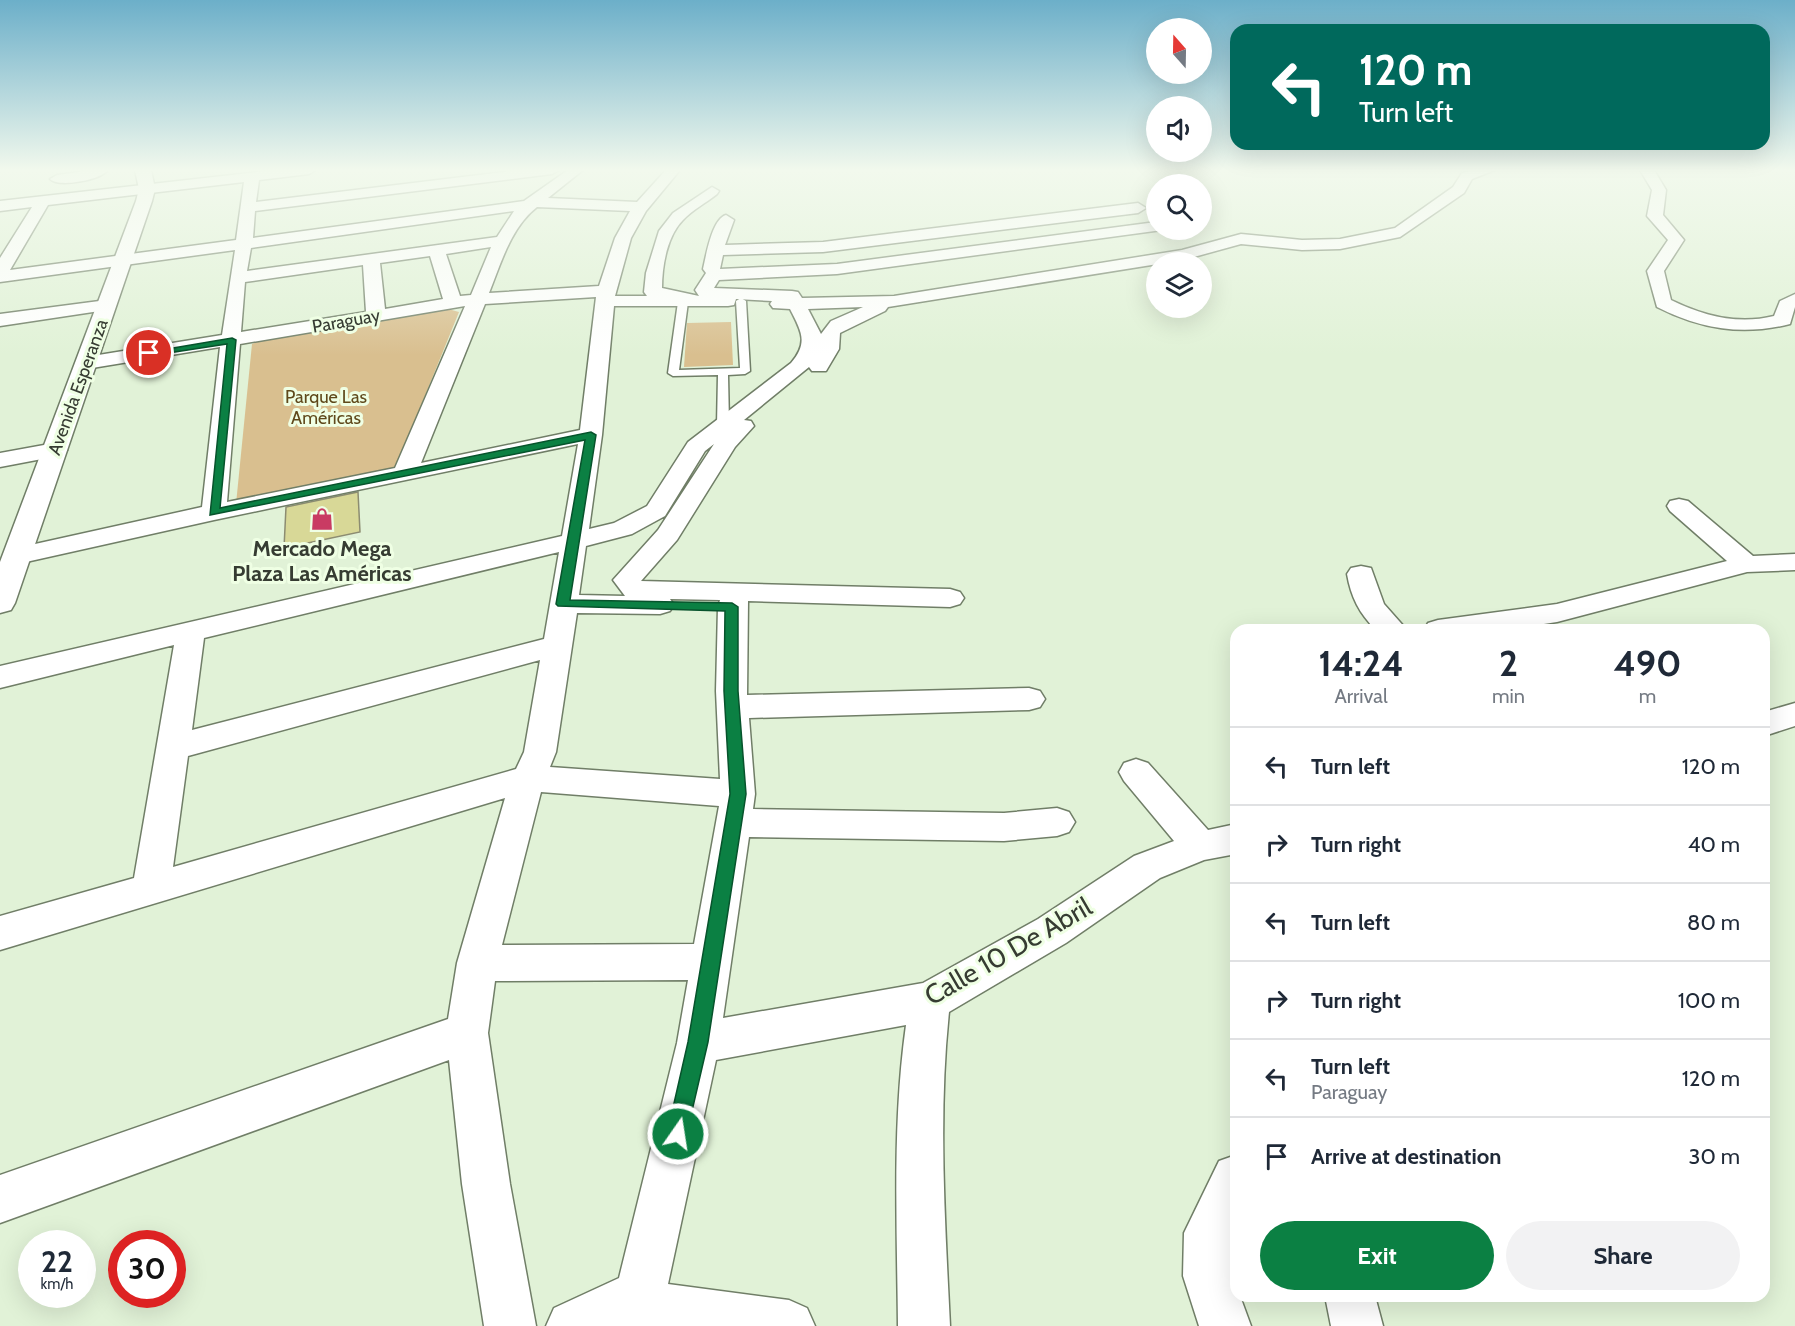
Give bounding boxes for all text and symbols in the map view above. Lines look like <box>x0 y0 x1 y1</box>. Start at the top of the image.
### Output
north arrow <box>1146 18 1212 84</box>
map controls <box>1146 18 1212 318</box>
text: 120 m <box>1359 44 1472 96</box>
icon: left <box>1260 48 1338 126</box>
button: sound <box>1146 96 1212 162</box>
text: Turn left <box>1359 96 1453 129</box>
button: search <box>1146 174 1212 240</box>
button: layers <box>1146 252 1212 318</box>
street label: Paraguay <box>310 304 382 338</box>
street label: Avenida Esperanza <box>43 316 113 458</box>
pin <box>123 327 174 378</box>
icon: arrive <box>132 336 165 369</box>
park label: Parque Las Américas <box>285 386 367 429</box>
shop icon: Mercado Mega Plaza Las Américas <box>309 506 335 532</box>
place label: Mercado Mega Plaza Las Américas <box>232 535 412 587</box>
text: 14:24 <box>1318 641 1404 685</box>
text: 2 <box>1499 641 1518 685</box>
text: 490 <box>1613 641 1681 685</box>
text: Arrival <box>1334 684 1388 708</box>
text: min <box>1492 684 1525 708</box>
text: m <box>1639 684 1656 708</box>
icon: left <box>1260 750 1293 783</box>
text: Turn left <box>1311 753 1390 780</box>
text: 120 m <box>1682 753 1740 780</box>
icon: right <box>1260 828 1293 861</box>
text: Turn right <box>1311 831 1401 858</box>
text: 40 m <box>1688 831 1740 858</box>
street label: Calle 10 De Abril <box>919 890 1098 1012</box>
icon: left <box>1260 906 1293 939</box>
text: Turn left <box>1311 909 1390 936</box>
text: 80 m <box>1687 909 1740 936</box>
icon: right <box>1260 984 1293 1017</box>
text: Turn right <box>1311 987 1401 1014</box>
text: 100 m <box>1678 987 1740 1014</box>
text: Turn left <box>1311 1053 1390 1080</box>
icon: left <box>1260 1062 1293 1095</box>
text: 120 m <box>1682 1065 1740 1092</box>
text: Paraguay <box>1311 1080 1387 1104</box>
position arrow <box>646 1102 710 1166</box>
icon: arrive <box>1260 1140 1293 1173</box>
text: Arrive at destination <box>1311 1143 1501 1170</box>
text: 30 m <box>1688 1143 1740 1170</box>
button: Exit <box>1260 1221 1494 1290</box>
button: Share <box>1506 1221 1740 1290</box>
speed limit sign: 30 <box>108 1230 186 1308</box>
text: 22 <box>41 1243 73 1280</box>
text: km/h <box>41 1275 73 1293</box>

